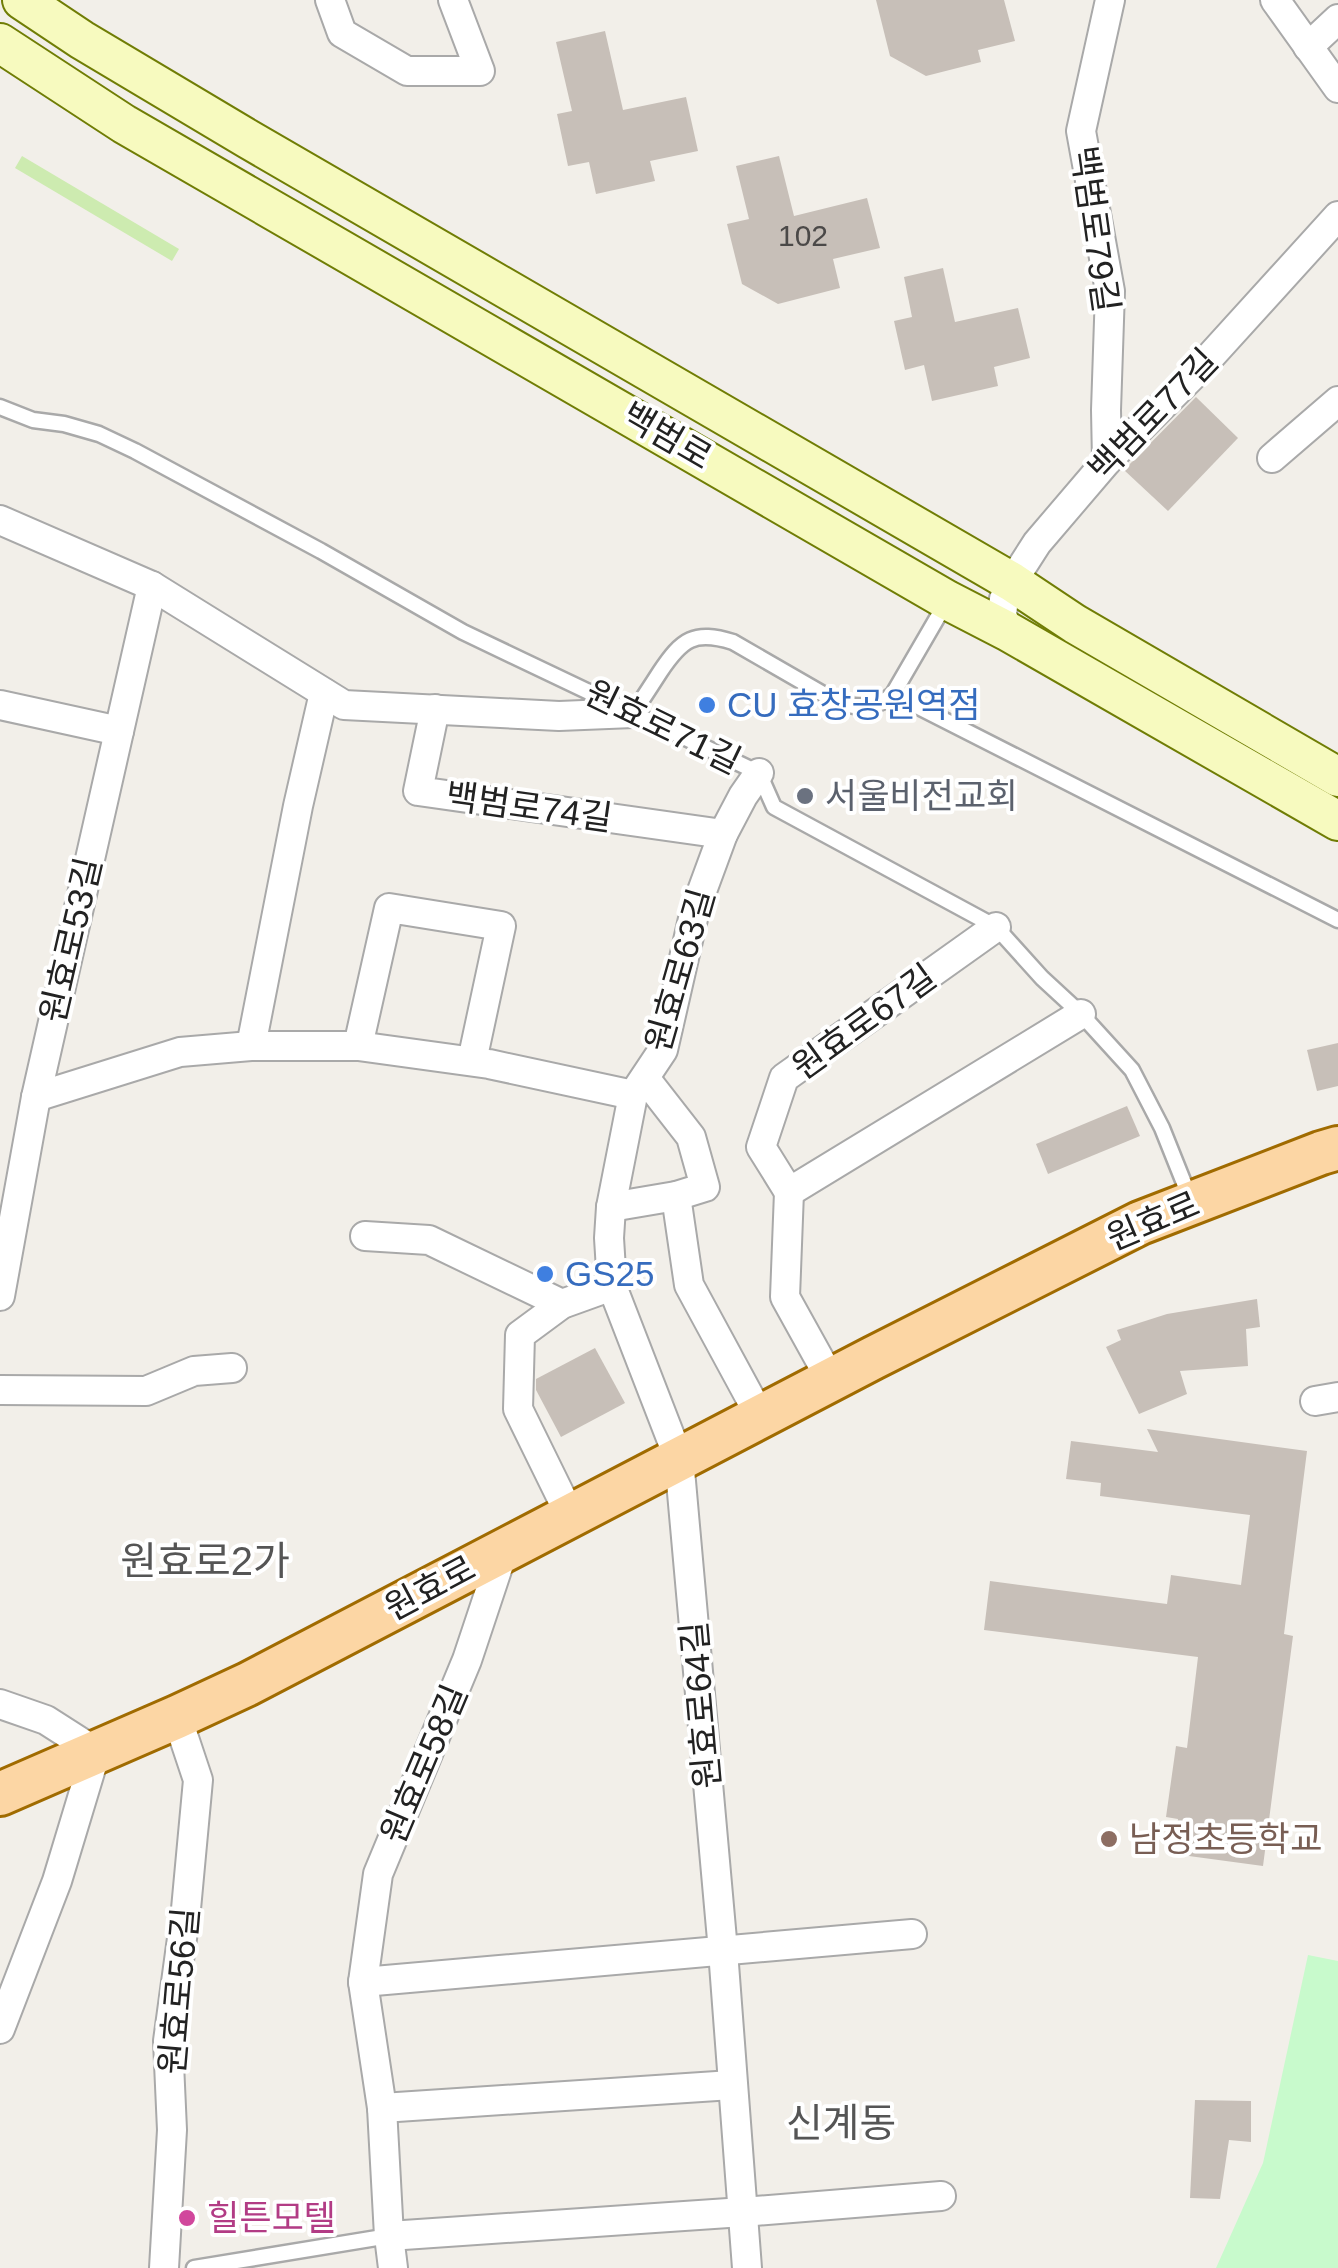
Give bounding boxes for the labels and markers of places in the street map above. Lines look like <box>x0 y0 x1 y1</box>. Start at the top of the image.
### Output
place label: CU 효창공원역점 <box>727 685 980 724</box>
marker: CU 효창공원역점 <box>696 694 718 716</box>
place label: 서울비전교회 <box>825 776 1018 815</box>
marker: 서울비전교회 <box>794 785 816 807</box>
place label: GS25 <box>565 1254 655 1293</box>
marker: GS25 <box>534 1263 556 1285</box>
place label: 남정초등학교 <box>1129 1819 1322 1858</box>
marker: 남정초등학교 <box>1098 1828 1120 1850</box>
place label: 힐튼모텔 <box>207 2198 336 2237</box>
marker: 힐튼모텔 <box>176 2207 198 2229</box>

